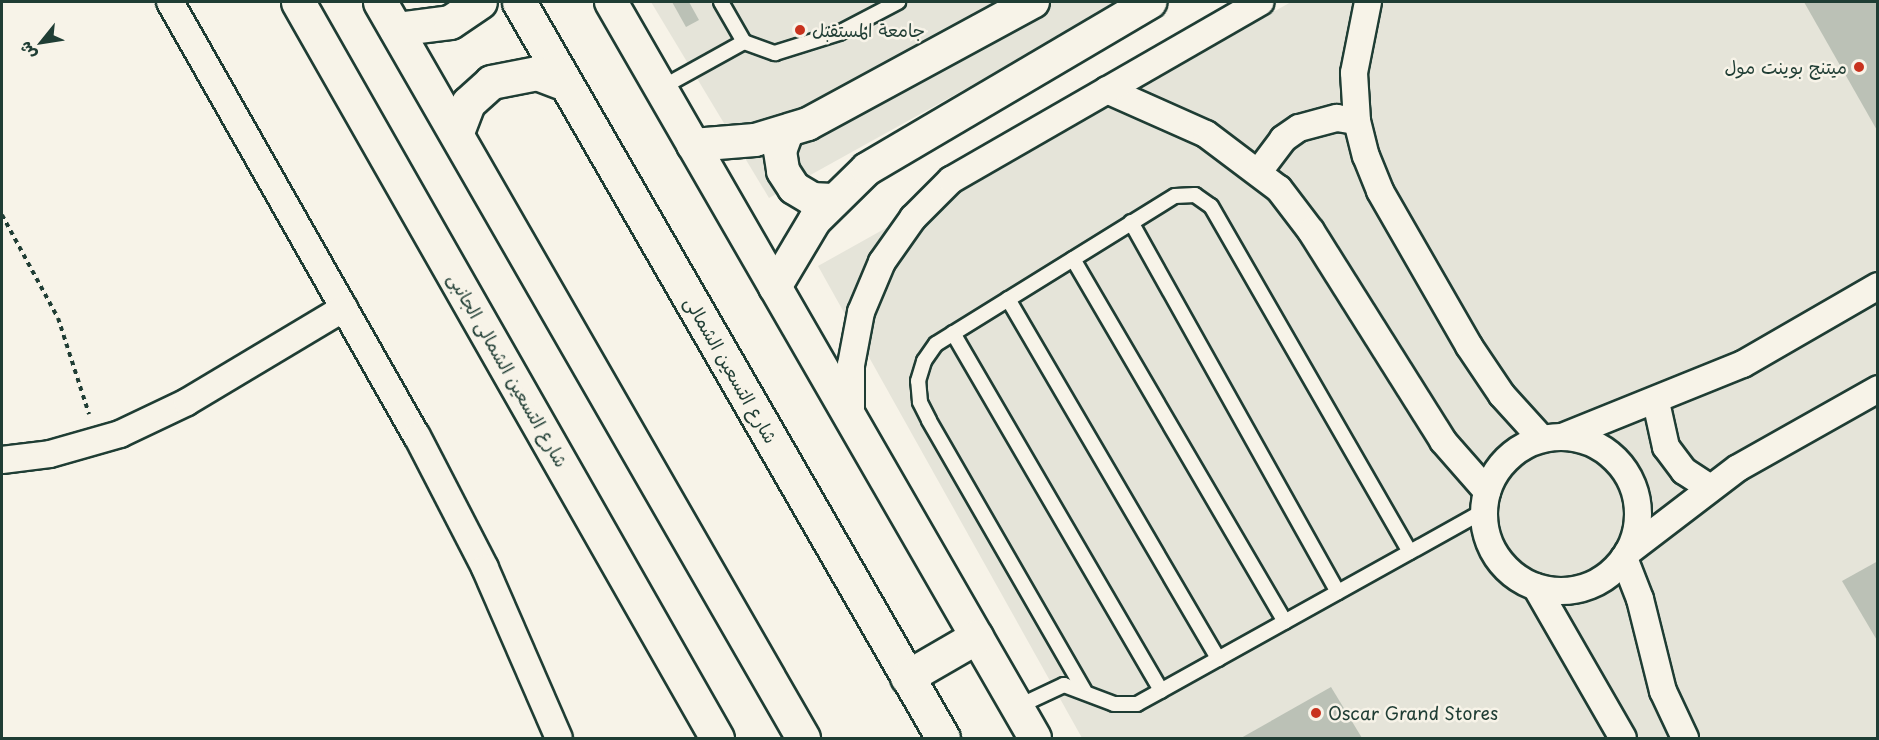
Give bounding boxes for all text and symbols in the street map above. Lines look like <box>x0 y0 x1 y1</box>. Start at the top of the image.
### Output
north arrow <box>12 12 72 72</box>
place label: جامعة المستقبل <box>812 19 925 41</box>
marker: جامعة المستقبل <box>793 23 807 37</box>
text: ش <box>12 37 41 65</box>
place label: ميتنج بوينت مول <box>1724 56 1847 78</box>
marker: ميتنج بوينت مول <box>1852 60 1866 74</box>
street label: شارع التسعين الشمالى الجانبى <box>443 269 573 471</box>
street label: شارع التسعين الشمالى <box>680 293 782 447</box>
place label: Oscar Grand Stores <box>1328 702 1500 724</box>
marker: Oscar Grand Stores <box>1309 706 1323 720</box>

